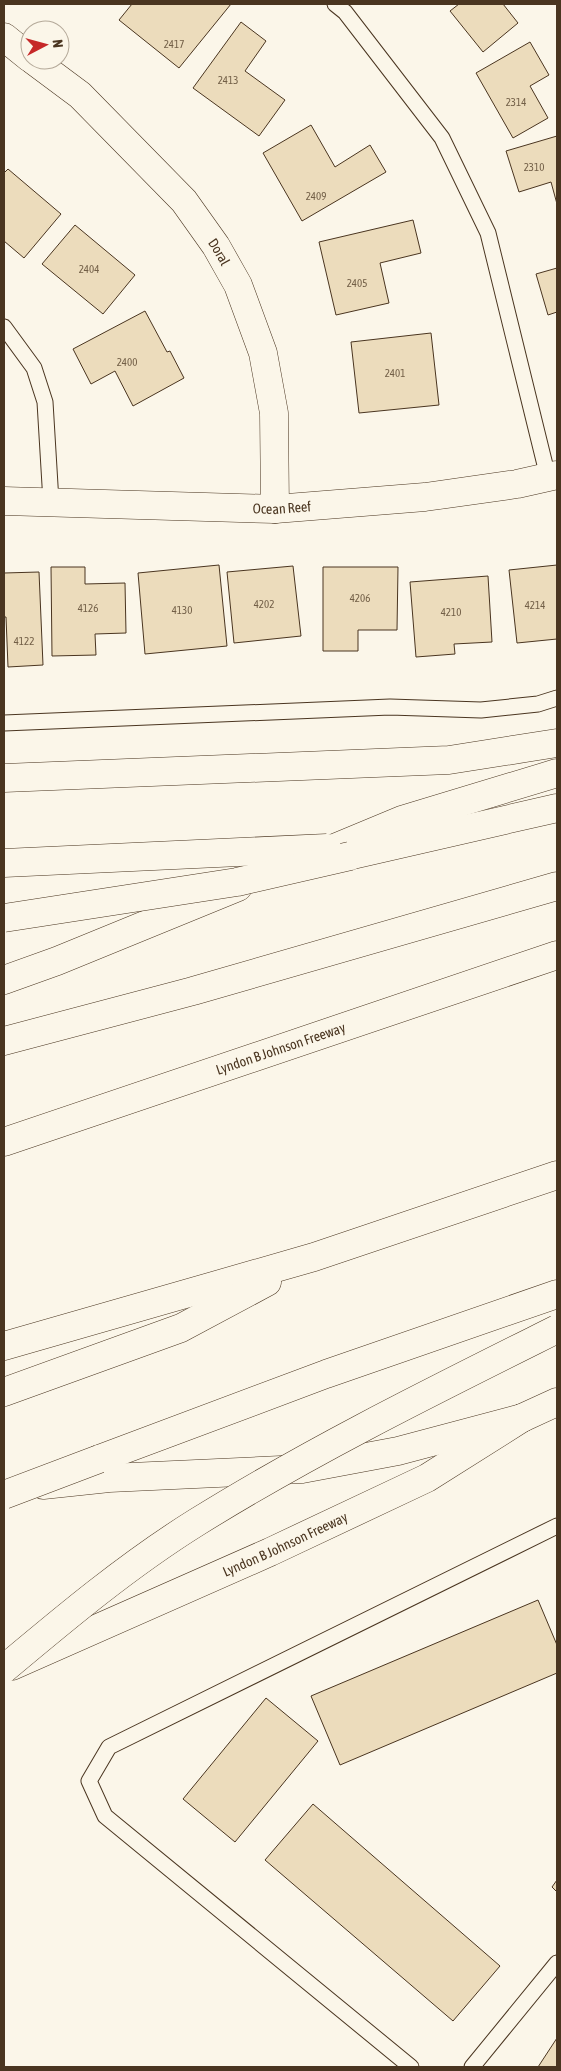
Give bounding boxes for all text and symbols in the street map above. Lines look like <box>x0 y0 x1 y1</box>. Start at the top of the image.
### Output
north arrow <box>20 20 70 70</box>
house number: 2417 <box>164 38 184 50</box>
text: N <box>50 39 66 49</box>
house number: 2413 <box>218 74 238 86</box>
house number: 2314 <box>506 96 526 108</box>
house number: 2310 <box>524 161 544 173</box>
house number: 2409 <box>306 190 326 202</box>
street label: Doral <box>205 235 233 268</box>
house number: 2404 <box>79 263 99 275</box>
house number: 2405 <box>347 277 367 289</box>
house number: 2400 <box>117 356 137 368</box>
house number: 2401 <box>385 367 405 379</box>
street label: Ocean Reef <box>252 498 312 517</box>
house number: 4206 <box>350 592 370 604</box>
house number: 4202 <box>254 598 274 610</box>
house number: 4214 <box>525 599 545 611</box>
house number: 4126 <box>78 602 98 614</box>
house number: 4130 <box>172 604 192 616</box>
house number: 4210 <box>441 606 461 618</box>
house number: 4122 <box>14 635 34 647</box>
street label: Lyndon B Johnson Freeway <box>214 1019 348 1078</box>
street label: Lyndon B Johnson Freeway <box>220 1509 350 1580</box>

